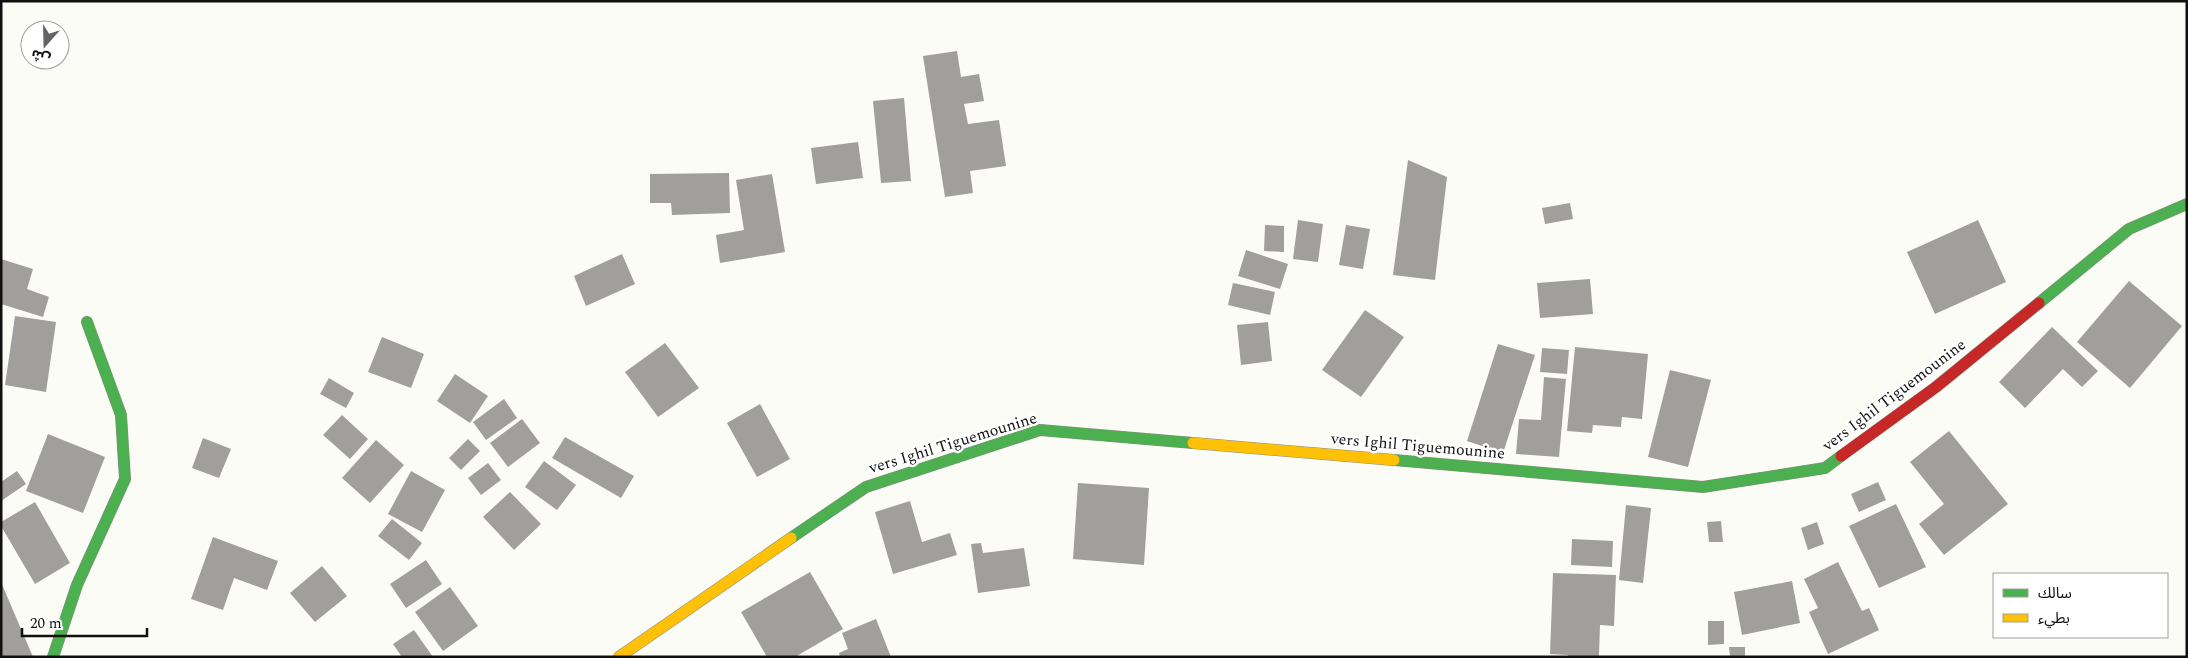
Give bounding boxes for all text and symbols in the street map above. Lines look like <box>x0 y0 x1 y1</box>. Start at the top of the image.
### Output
north arrow <box>20 20 70 70</box>
text: ش <box>28 44 53 70</box>
street label: vers Ighil Tiguemounine <box>1816 333 1971 458</box>
street label: vers Ighil Tiguemounine <box>865 406 1040 480</box>
street label: vers Ighil Tiguemounine <box>1329 426 1506 466</box>
legend <box>1993 573 2168 638</box>
text: سالك <box>2038 582 2072 605</box>
scale bar <box>22 606 148 638</box>
text: بطيء <box>2038 607 2070 630</box>
text: 20 m <box>30 612 62 635</box>

